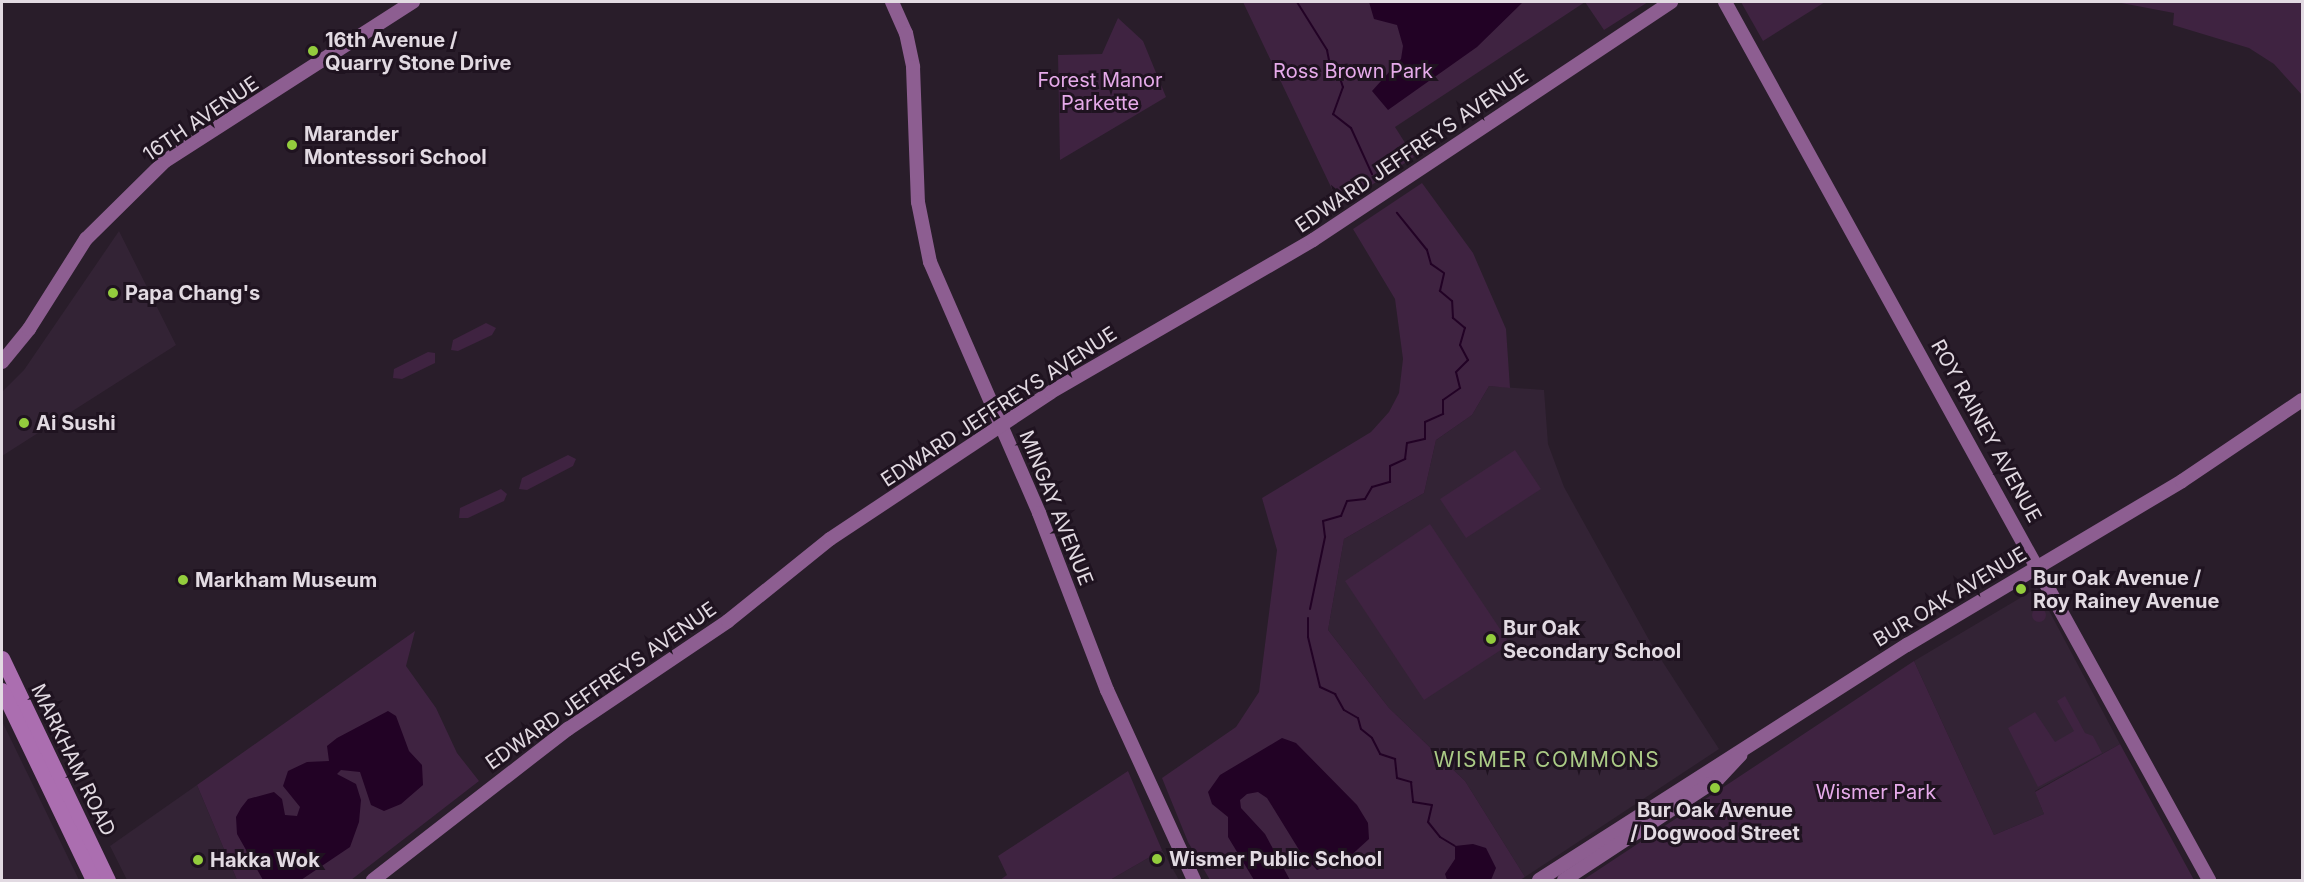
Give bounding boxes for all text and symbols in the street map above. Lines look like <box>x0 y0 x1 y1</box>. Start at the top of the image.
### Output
place label: 16th Avenue / Quarry Stone Drive <box>325 28 511 75</box>
marker: 16th Avenue / Quarry Stone Drive <box>306 44 320 58</box>
park label: Ross Brown Park <box>1273 59 1433 83</box>
street label: EDWARD JEFFREYS AVENUE <box>1291 64 1533 238</box>
park label: Forest Manor Parkette <box>1037 69 1163 116</box>
street label: 16TH AVENUE <box>139 72 263 166</box>
place label: Marander Montessori School <box>304 122 487 169</box>
marker: Marander Montessori School <box>285 138 299 152</box>
place label: Papa Chang's <box>125 281 260 305</box>
marker: Papa Chang's <box>106 286 120 300</box>
street label: EDWARD JEFFREYS AVENUE <box>877 322 1121 492</box>
street label: ROY RAINEY AVENUE <box>1926 335 2046 527</box>
place label: Ai Sushi <box>36 411 116 435</box>
marker: Ai Sushi <box>17 416 31 430</box>
street label: MINGAY AVENUE <box>1014 427 1098 589</box>
street label: BUR OAK AVENUE <box>1869 542 2031 652</box>
place label: Bur Oak Avenue / Roy Rainey Avenue <box>2033 566 2219 613</box>
place label: Markham Museum <box>195 568 377 592</box>
marker: Markham Museum <box>176 573 190 587</box>
marker: Bur Oak Avenue / Roy Rainey Avenue <box>2014 582 2028 596</box>
street label: EDWARD JEFFREYS AVENUE <box>481 597 721 775</box>
place label: Bur Oak Secondary School <box>1503 616 1681 663</box>
marker: Bur Oak Secondary School <box>1484 632 1498 646</box>
street label: MARKHAM ROAD <box>26 680 120 840</box>
district label: WISMER COMMONS <box>1434 747 1660 773</box>
park label: Wismer Park <box>1816 780 1936 804</box>
marker: Bur Oak Avenue / Dogwood Street <box>1708 781 1722 795</box>
place label: Bur Oak Avenue / Dogwood Street <box>1630 798 1800 845</box>
place label: Wismer Public School <box>1169 847 1382 871</box>
place label: Hakka Wok <box>210 848 320 872</box>
marker: Wismer Public School <box>1150 852 1164 866</box>
marker: Hakka Wok <box>191 853 205 867</box>

